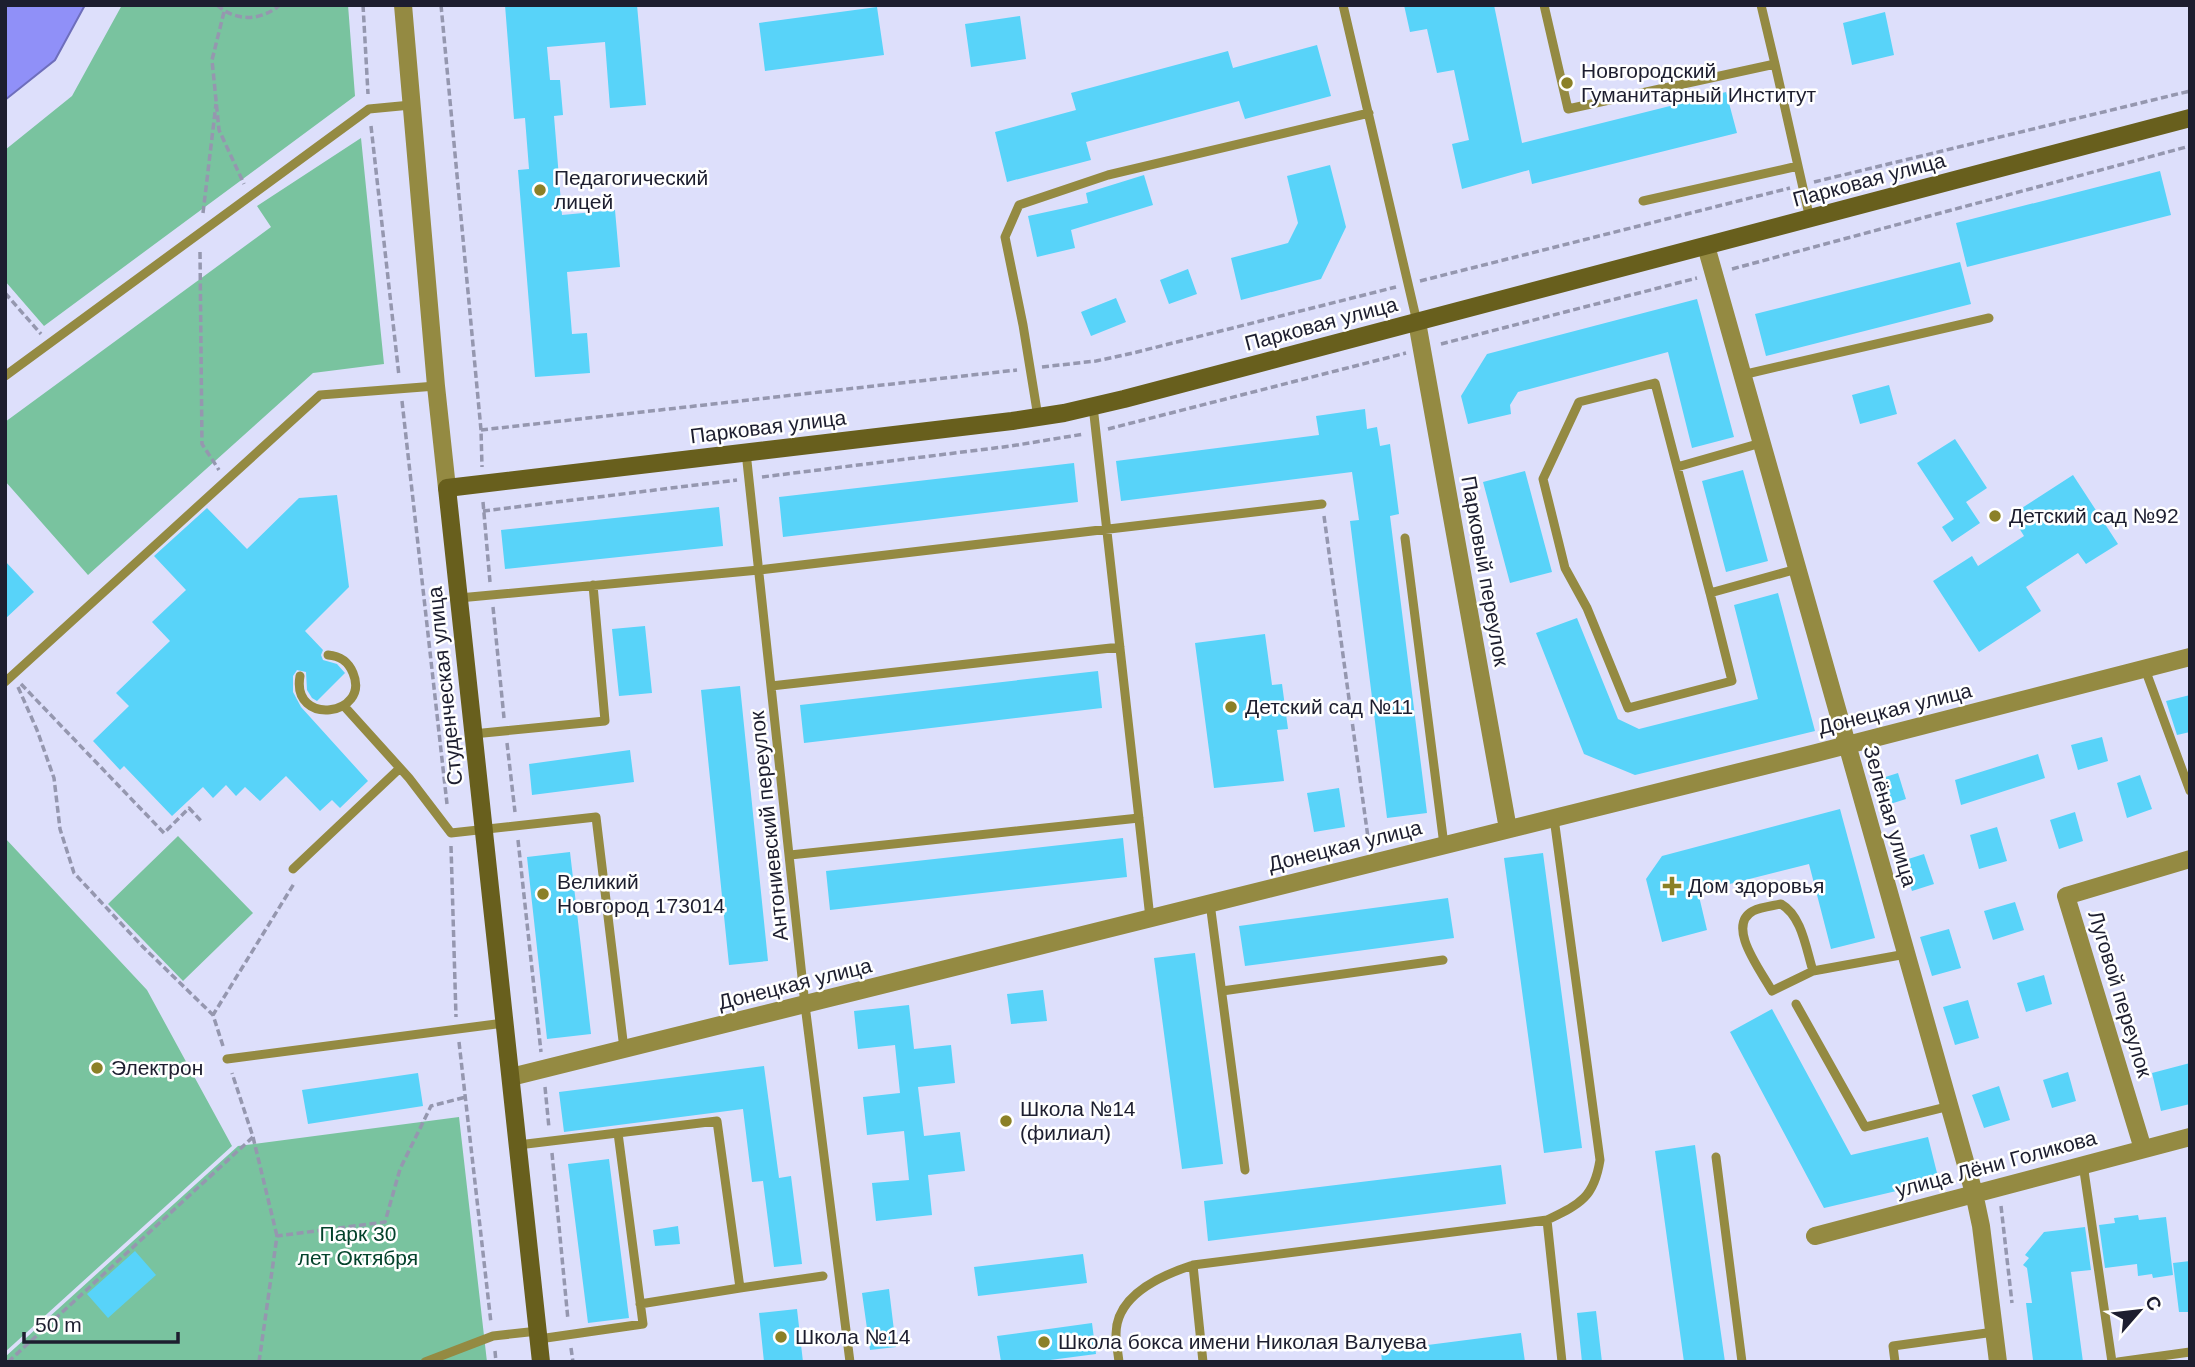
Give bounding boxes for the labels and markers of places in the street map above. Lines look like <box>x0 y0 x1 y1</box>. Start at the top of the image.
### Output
place label: Новгородский Гуманитарный Институт <box>1581 59 1817 106</box>
marker: Новгородский Гуманитарный Институт <box>1559 75 1575 91</box>
place label: Педагогический лицей <box>554 166 708 213</box>
marker: Педагогический лицей <box>532 182 548 198</box>
place label: Детский сад №92 <box>2009 504 2179 527</box>
marker: Детский сад №92 <box>1987 508 2003 524</box>
place label: Детский сад №11 <box>1245 695 1413 718</box>
marker: Детский сад №11 <box>1223 699 1239 715</box>
place label: Великий Новгород 173014 <box>557 870 725 917</box>
place label: Дом здоровья <box>1688 874 1824 897</box>
marker: Дом здоровья <box>1662 876 1682 896</box>
marker: Великий Новгород 173014 <box>535 886 551 902</box>
place label: Электрон <box>111 1056 203 1079</box>
marker: Электрон <box>89 1060 105 1076</box>
place label: Школа №14 (филиал) <box>1020 1097 1136 1144</box>
marker: Школа №14 (филиал) <box>998 1113 1014 1129</box>
place label: Школа №14 <box>795 1325 911 1348</box>
marker: Школа №14 <box>773 1329 789 1345</box>
place label: Школа бокса имени Николая Валуева <box>1058 1330 1427 1353</box>
marker: Школа бокса имени Николая Валуева <box>1036 1334 1052 1350</box>

